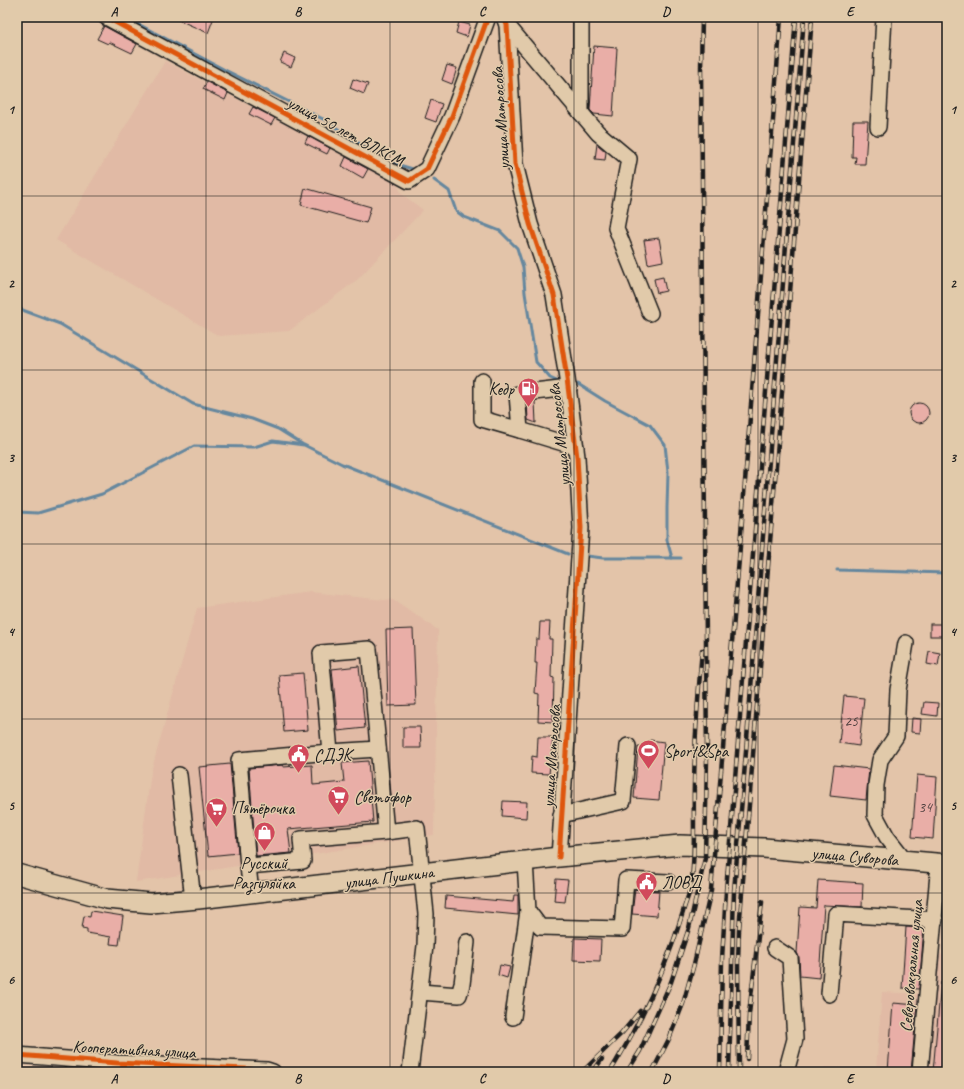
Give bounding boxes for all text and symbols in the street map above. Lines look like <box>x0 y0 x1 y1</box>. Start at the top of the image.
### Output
text: A <box>111 4 119 20</box>
text: B <box>295 4 303 20</box>
text: C <box>479 4 487 20</box>
text: D <box>662 4 671 20</box>
text: E <box>847 4 856 20</box>
street label: улица Матросова <box>486 64 515 171</box>
street label: улица 50 лет ВЛКСМ <box>283 91 409 172</box>
text: 1 <box>8 102 16 118</box>
text: 1 <box>950 102 958 118</box>
text: 2 <box>8 276 15 292</box>
text: 2 <box>950 276 957 292</box>
fuel station icon: Кедр <box>516 376 542 409</box>
place label: Кедр <box>489 379 516 400</box>
street label: улица Матросова <box>544 381 575 488</box>
text: 3 <box>8 450 15 466</box>
text: 3 <box>950 450 957 466</box>
text: 4 <box>8 624 16 640</box>
text: 4 <box>950 624 958 640</box>
street label: улица Матросова <box>537 702 566 809</box>
house number: 25 <box>844 712 859 731</box>
sports icon: Sport&Spa <box>636 738 662 771</box>
place label: Sport&Spa <box>664 741 730 762</box>
public building icon: СДЭК <box>285 742 311 775</box>
place label: СДЭК <box>314 745 355 766</box>
supermarket icon: Светофор <box>326 784 352 817</box>
place label: Светофор <box>354 787 413 808</box>
supermarket icon: Пятёрочка <box>203 795 229 828</box>
text: 5 <box>8 798 15 814</box>
place label: Пятёрочка <box>232 798 295 819</box>
house number: 34 <box>918 798 933 817</box>
text: 5 <box>950 798 957 814</box>
shop icon: Русский Разгуляйка <box>251 820 277 853</box>
street label: улица Суворова <box>810 842 901 871</box>
place label: Русский Разгуляйка <box>233 853 297 895</box>
street label: улица Пушкина <box>342 861 437 894</box>
public building icon: ЛОВД <box>633 869 659 902</box>
place label: ЛОВД <box>662 872 703 893</box>
street label: Северовокзальная улица <box>895 897 929 1033</box>
text: 6 <box>8 972 15 988</box>
text: 6 <box>950 972 957 988</box>
street label: Кооперативная улица <box>72 1036 198 1063</box>
text: A <box>111 1071 119 1087</box>
text: B <box>295 1071 303 1087</box>
text: C <box>479 1071 487 1087</box>
text: D <box>662 1071 671 1087</box>
text: E <box>847 1071 856 1087</box>

